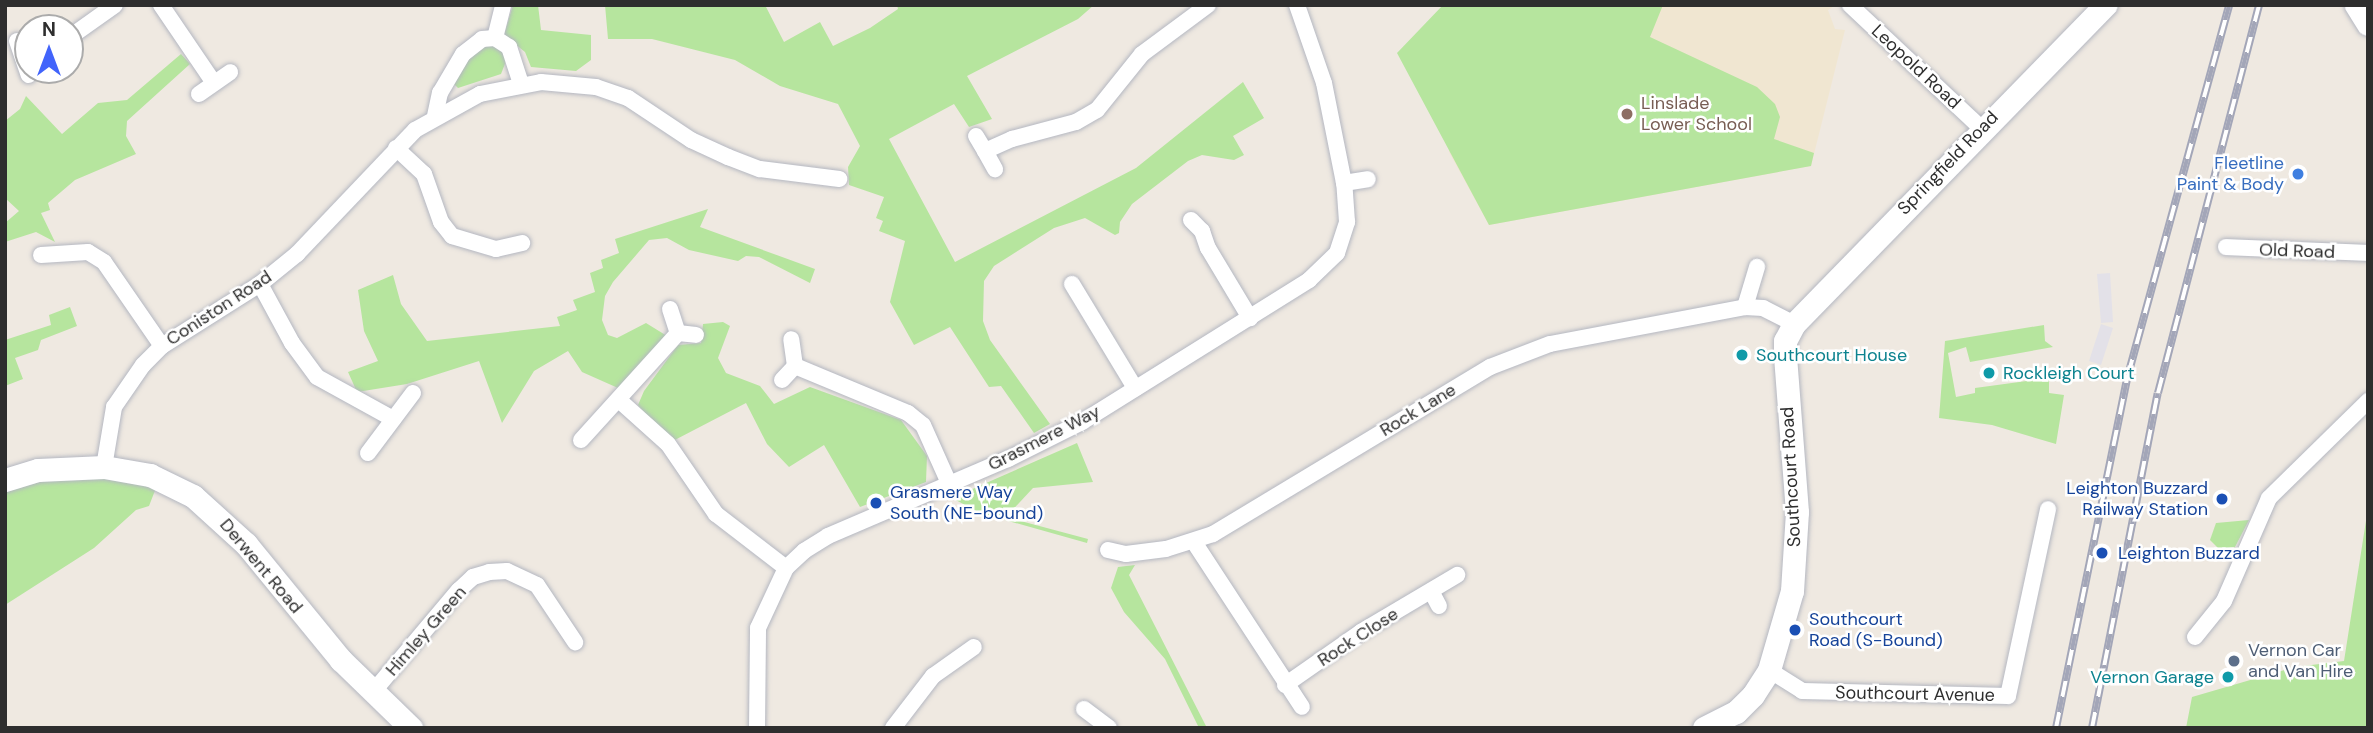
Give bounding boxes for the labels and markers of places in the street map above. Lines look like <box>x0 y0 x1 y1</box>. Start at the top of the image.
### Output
place label: Linslade Lower School <box>1641 93 1752 136</box>
marker: Linslade Lower School <box>1619 106 1635 122</box>
place label: Fleetline Paint & Body <box>2177 153 2284 196</box>
marker: Fleetline Paint & Body <box>2290 166 2306 182</box>
place label: Southcourt House <box>1756 344 1907 366</box>
marker: Southcourt House <box>1734 347 1750 363</box>
place label: Rockleigh Court <box>2003 362 2135 384</box>
marker: Rockleigh Court <box>1981 365 1997 381</box>
place label: Leighton Buzzard Railway Station <box>2066 478 2208 520</box>
place label: Grasmere Way South (NE-bound) <box>890 482 1043 524</box>
marker: Leighton Buzzard Railway Station <box>2214 491 2230 507</box>
marker: Grasmere Way South (NE-bound) <box>868 495 884 511</box>
place label: Leighton Buzzard <box>2118 542 2260 564</box>
marker: Leighton Buzzard <box>2092 543 2112 563</box>
place label: Southcourt Road (S-Bound) <box>1809 609 1943 652</box>
marker: Southcourt Road (S-Bound) <box>1787 622 1803 638</box>
place label: Vernon Car and Van Hire <box>2248 640 2353 682</box>
marker: Vernon Car and Van Hire <box>2226 653 2242 669</box>
place label: Vernon Garage <box>2090 666 2214 688</box>
marker: Vernon Garage <box>2220 669 2236 685</box>

